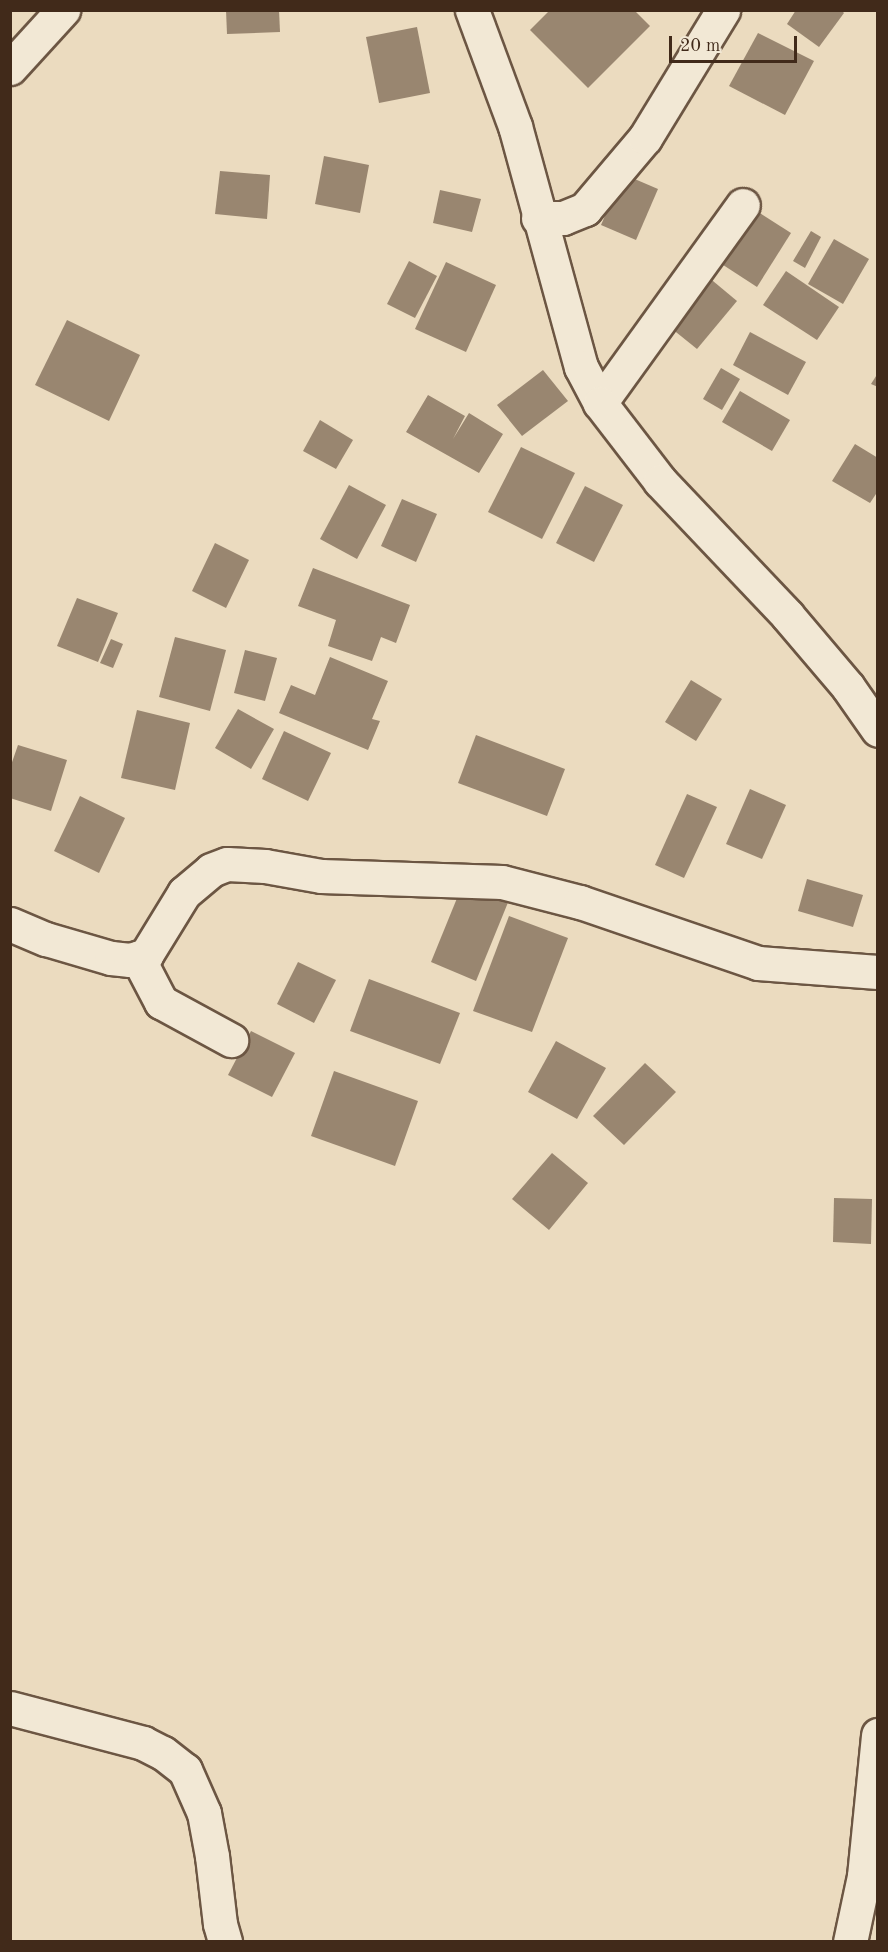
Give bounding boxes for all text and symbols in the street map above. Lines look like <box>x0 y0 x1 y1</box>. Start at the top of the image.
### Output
scale bar <box>672 24 800 62</box>
text: 20 m <box>680 37 720 55</box>

